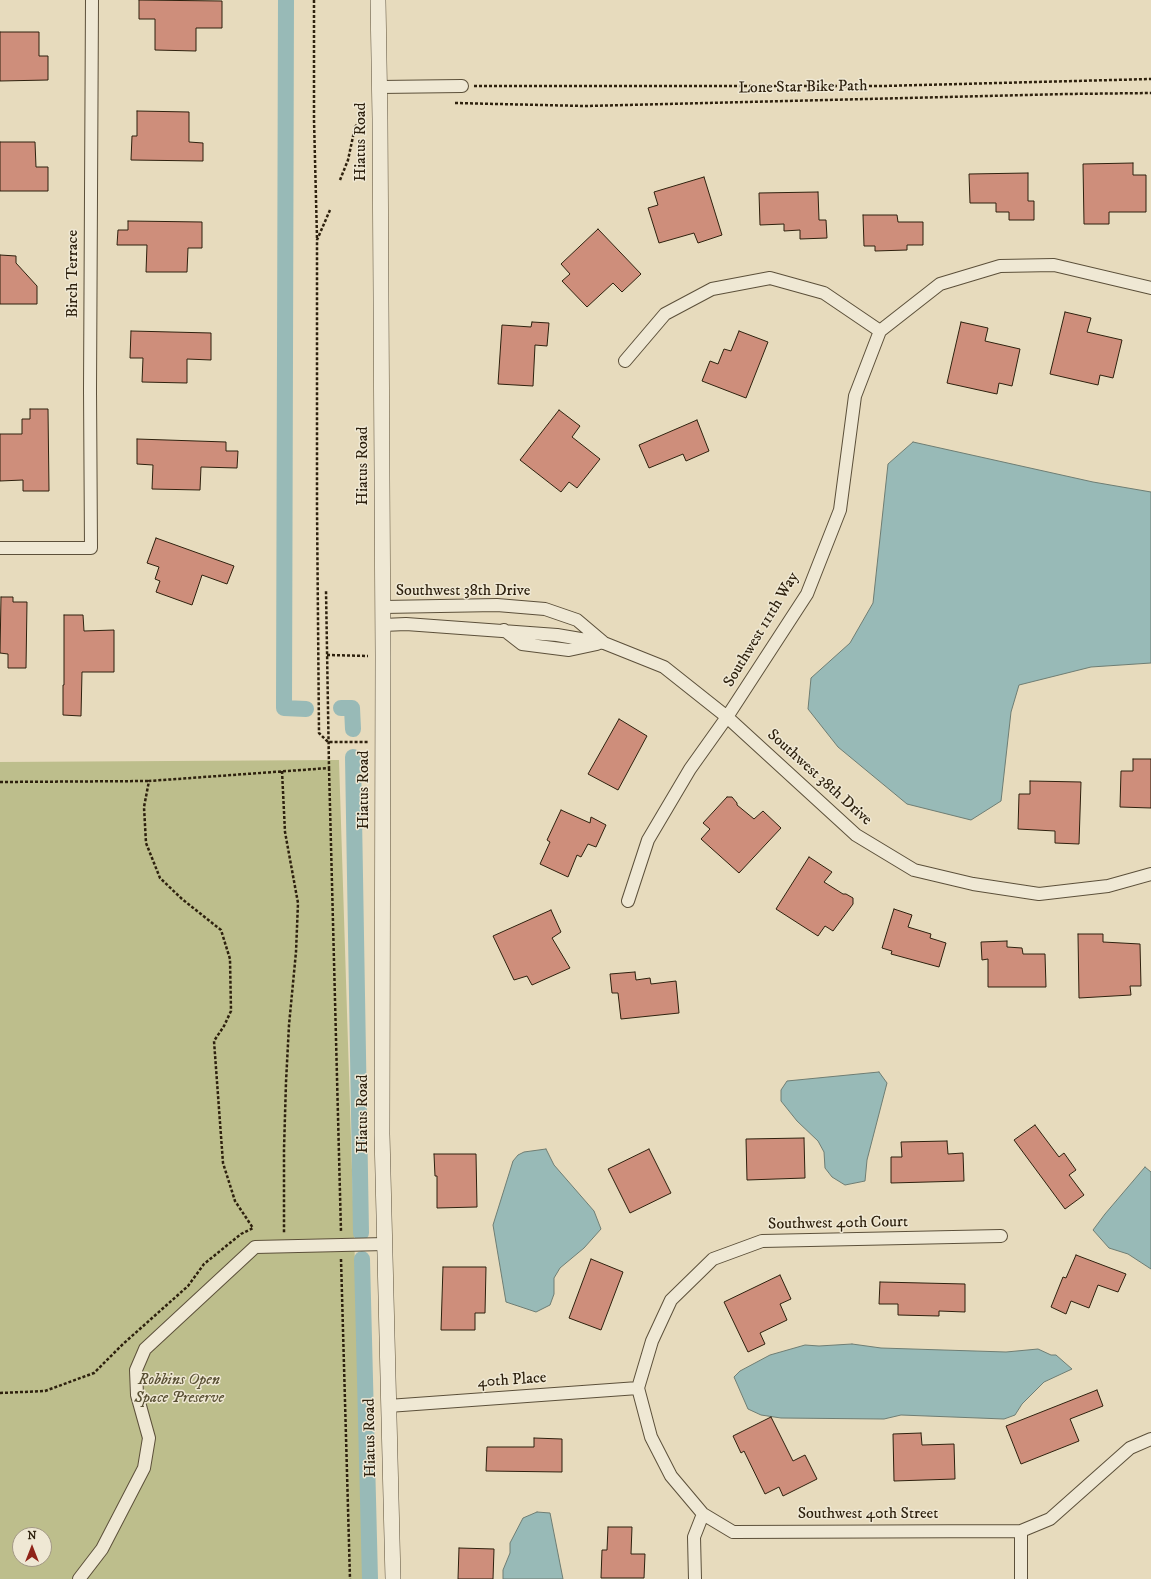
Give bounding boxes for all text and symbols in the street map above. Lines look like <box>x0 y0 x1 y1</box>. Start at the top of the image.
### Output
street label: Lone Star Bike Path <box>738 77 868 99</box>
street label: Hiatus Road <box>352 102 372 182</box>
street label: Birch Terrace <box>64 230 84 318</box>
street label: Hiatus Road <box>354 426 374 506</box>
street label: Southwest 111th Way <box>720 569 804 691</box>
street label: Southwest 38th Drive <box>396 582 530 602</box>
street label: Southwest 38th Drive <box>763 726 875 830</box>
street label: Hiatus Road <box>355 750 375 830</box>
street label: Hiatus Road <box>354 1074 374 1154</box>
street label: Southwest 40th Court <box>768 1213 908 1235</box>
street label: 40th Place <box>477 1369 547 1393</box>
park label: Robbins Open Space Preserve <box>134 1371 224 1409</box>
street label: Hiatus Road <box>361 1398 381 1478</box>
street label: Southwest 40th Street <box>798 1505 938 1525</box>
north arrow <box>12 1527 52 1567</box>
text: N <box>27 1529 37 1543</box>

